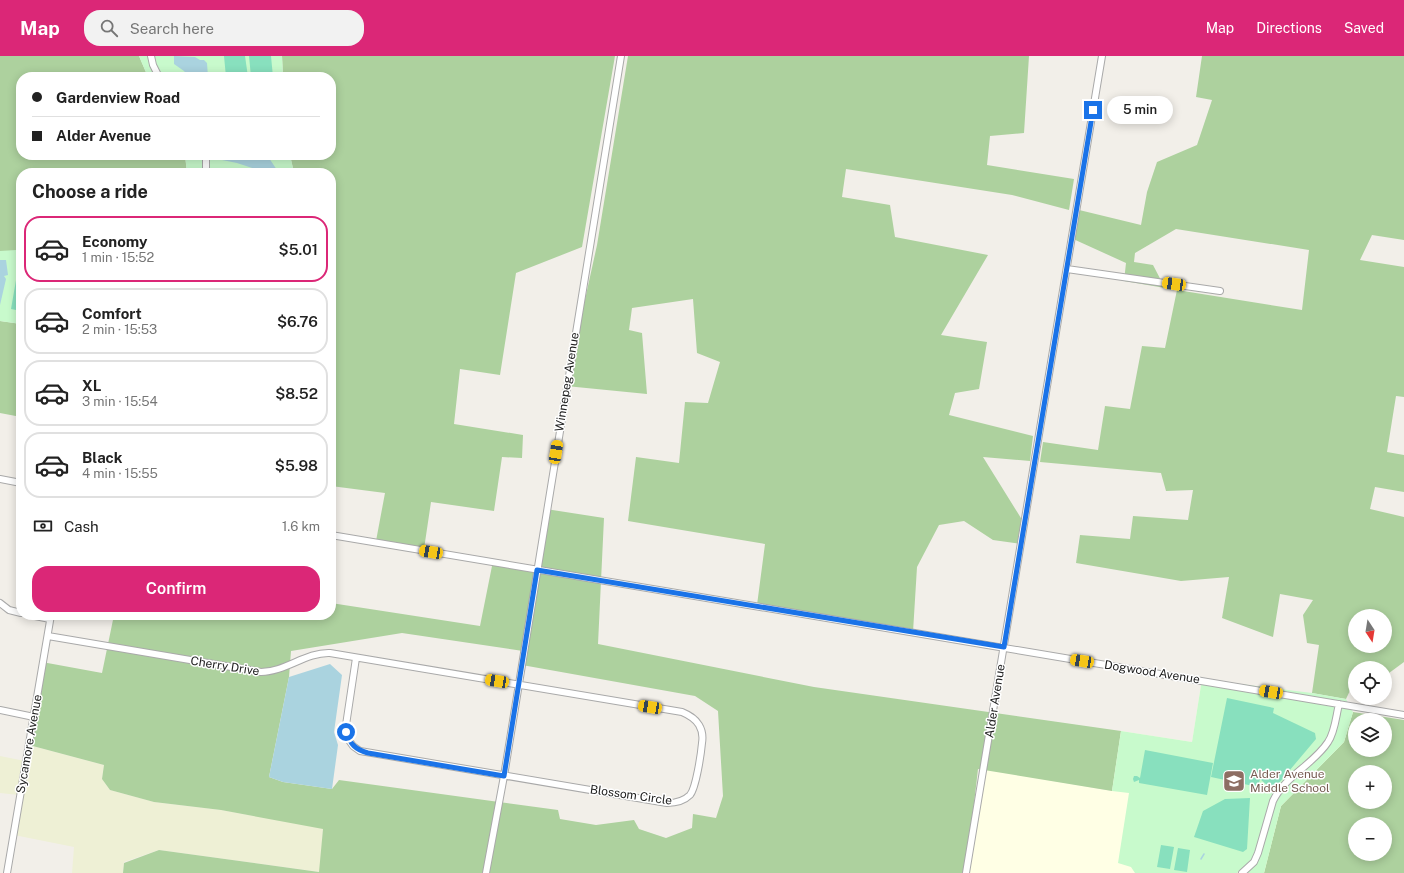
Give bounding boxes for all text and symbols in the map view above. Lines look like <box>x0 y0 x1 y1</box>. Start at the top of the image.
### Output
search box <box>84 10 364 46</box>
text: Map <box>20 17 60 39</box>
icon: search <box>98 17 120 39</box>
text: Search here <box>130 20 214 37</box>
text: Map <box>1206 20 1234 36</box>
text: Directions <box>1256 20 1322 36</box>
text: Saved <box>1344 20 1384 36</box>
text: Gardenview Road <box>56 89 180 106</box>
callout: 5 min <box>1107 96 1173 124</box>
route end <box>1084 101 1102 119</box>
text: 5 min <box>1123 102 1157 117</box>
text: Alder Avenue <box>56 127 151 144</box>
text: Choose a ride <box>32 181 148 202</box>
icon: car <box>34 231 70 267</box>
text: Economy <box>82 233 147 250</box>
text: $5.01 <box>279 241 318 258</box>
text: 1 min · 15:52 <box>82 250 154 265</box>
car <box>1161 276 1187 292</box>
icon: car <box>34 303 70 339</box>
text: Comfort <box>82 305 142 322</box>
text: $6.76 <box>277 313 318 330</box>
text: 2 min · 15:53 <box>82 322 157 337</box>
street label: Winnepeg Avenue <box>552 331 582 433</box>
icon: car <box>34 375 70 411</box>
text: XL <box>82 377 101 394</box>
text: $8.52 <box>275 385 318 402</box>
text: 3 min · 15:54 <box>82 394 158 409</box>
car <box>548 439 564 465</box>
icon: car <box>34 447 70 483</box>
text: Black <box>82 449 122 466</box>
text: $5.98 <box>275 457 318 474</box>
text: 4 min · 15:55 <box>82 466 158 481</box>
icon: cash <box>32 515 54 537</box>
text: Cash <box>64 518 99 535</box>
text: 1.6 km <box>282 519 320 534</box>
car <box>418 544 444 560</box>
button: Confirm <box>32 566 320 612</box>
north arrow <box>1348 609 1392 653</box>
map controls <box>1348 609 1392 861</box>
car <box>1069 653 1095 669</box>
street label: Cherry Drive <box>190 654 261 678</box>
street label: Dogwood Avenue <box>1103 658 1201 687</box>
button: locate <box>1348 661 1392 705</box>
street label: Alder Avenue <box>982 663 1008 739</box>
car <box>484 673 510 689</box>
car <box>1258 684 1284 700</box>
street label: Sycamore Avenue <box>13 693 45 795</box>
car <box>637 699 663 715</box>
button: layers <box>1348 713 1392 757</box>
route start <box>337 723 355 741</box>
button: + <box>1348 765 1392 809</box>
place label: Alder Avenue Middle School <box>1250 767 1330 795</box>
school or university icon: Alder Avenue Middle School <box>1221 768 1247 794</box>
street label: Blossom Circle <box>589 782 673 808</box>
button: − <box>1348 817 1392 861</box>

